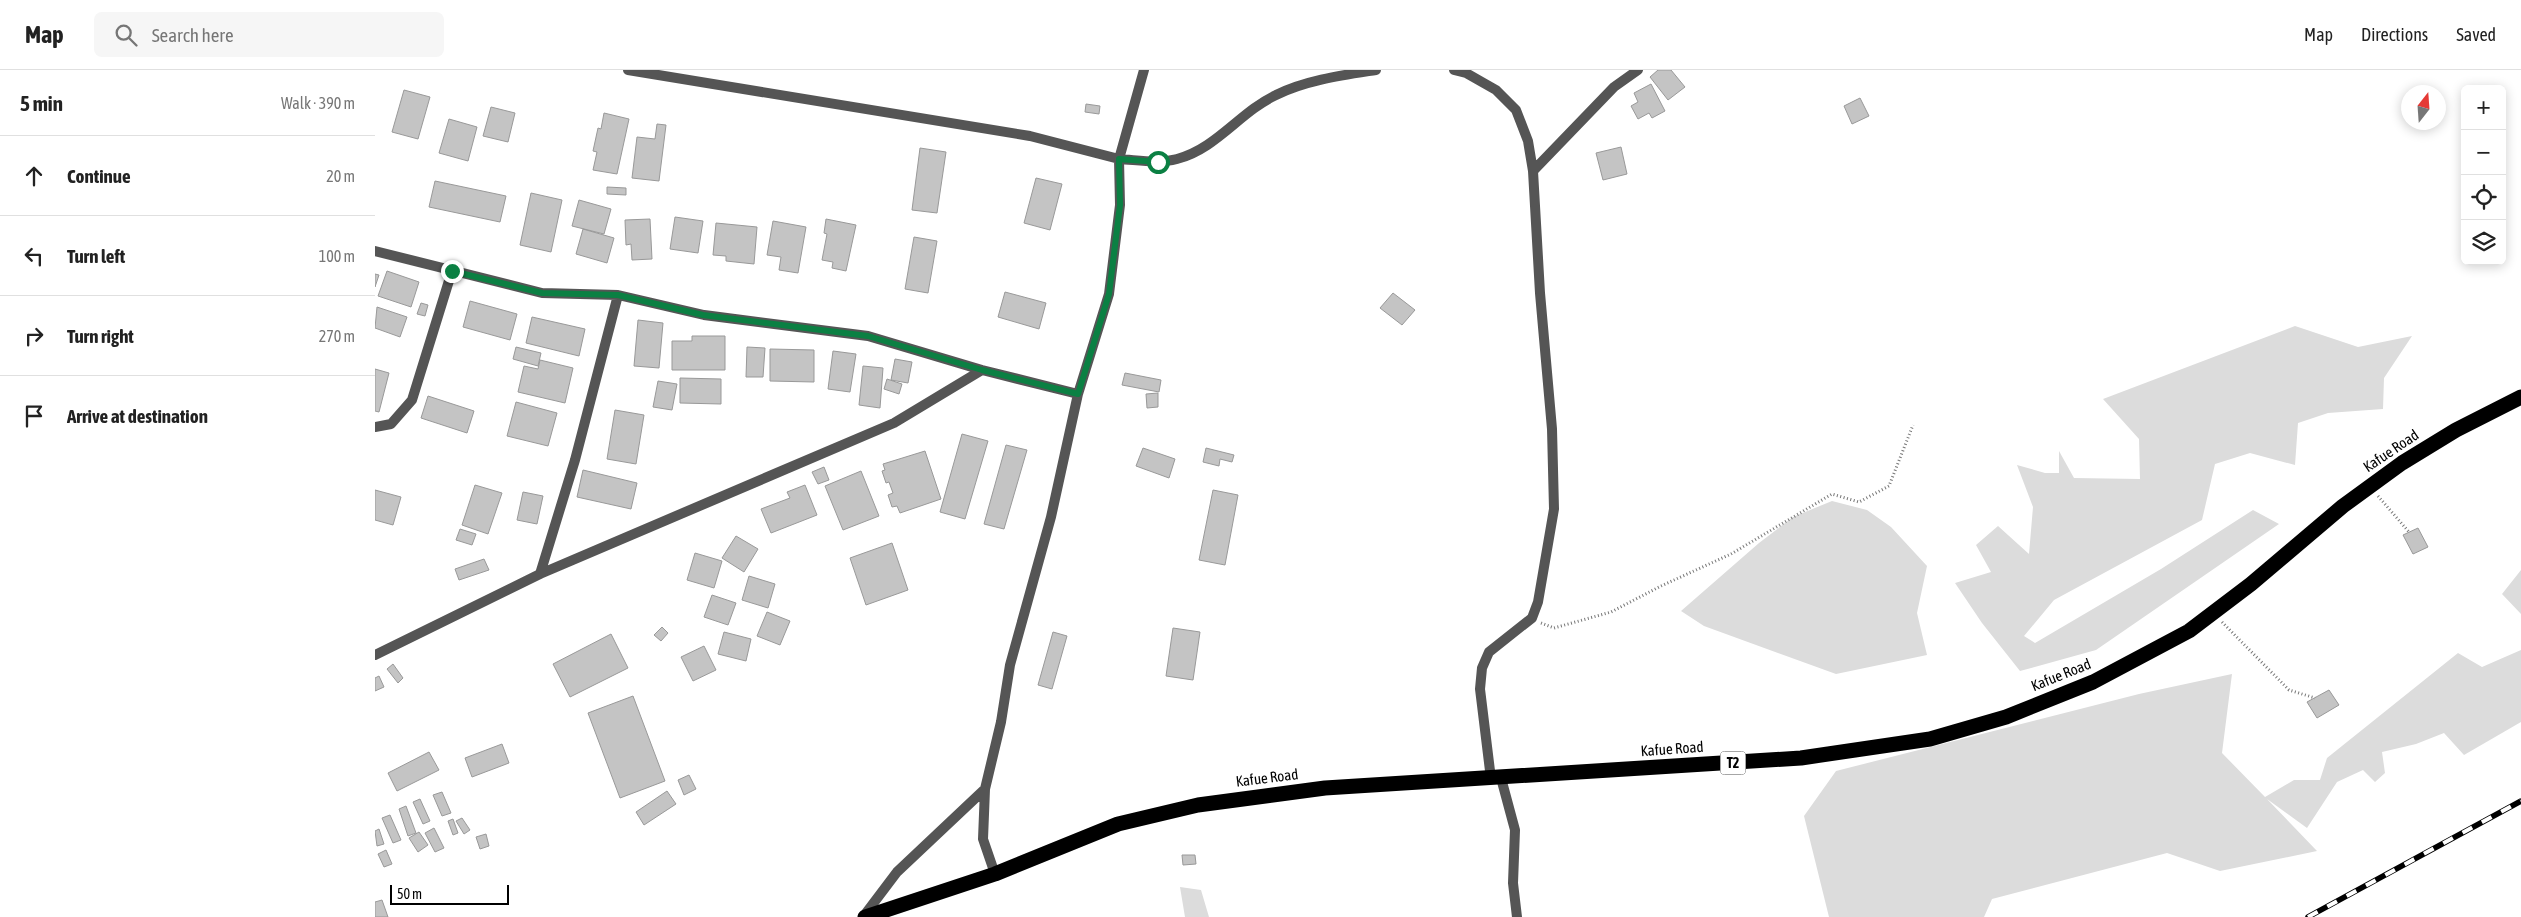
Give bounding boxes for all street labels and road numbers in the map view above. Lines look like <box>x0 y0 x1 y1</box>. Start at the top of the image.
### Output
street label: Kafue Road <box>2360 426 2422 475</box>
street label: Kafue Road <box>2028 655 2093 694</box>
street label: Kafue Road <box>1640 738 1704 759</box>
road number: T2 <box>1721 751 1745 774</box>
street label: Kafue Road <box>1235 765 1299 790</box>

